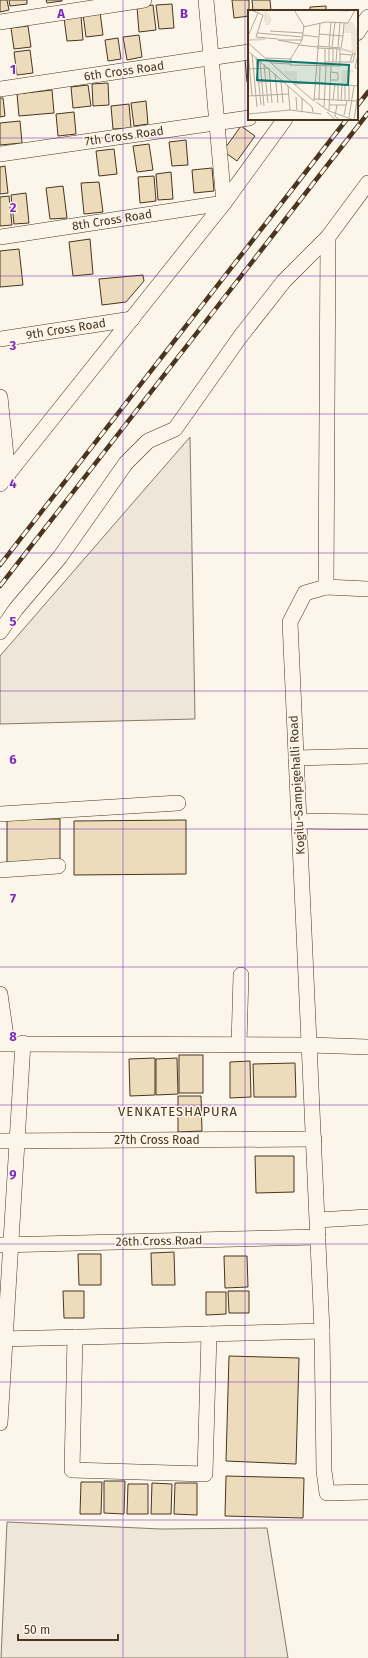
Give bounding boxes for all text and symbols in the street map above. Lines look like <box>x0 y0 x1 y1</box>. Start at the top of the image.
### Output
text: A <box>56 6 65 21</box>
text: B <box>180 6 188 21</box>
inset map <box>248 10 358 120</box>
street label: 6th Cross Road <box>83 58 165 84</box>
text: 1 <box>10 62 16 77</box>
street label: 7th Cross Road <box>84 124 164 148</box>
text: 2 <box>10 200 17 215</box>
street label: 8th Cross Road <box>71 207 153 233</box>
street label: 9th Cross Road <box>25 316 107 342</box>
text: 3 <box>9 338 17 353</box>
text: 4 <box>9 476 17 491</box>
text: 5 <box>10 614 17 629</box>
street label: Kogilu-Sampigehalli Road <box>286 715 308 855</box>
text: 6 <box>9 752 17 767</box>
text: 7 <box>10 891 16 906</box>
text: 8 <box>9 1029 17 1044</box>
district label: VENKATESHAPURA <box>118 1104 238 1119</box>
street label: 27th Cross Road <box>114 1133 200 1147</box>
text: 9 <box>9 1167 17 1182</box>
street label: 26th Cross Road <box>116 1233 202 1249</box>
scale bar <box>18 1616 118 1642</box>
text: 50 m <box>24 1623 50 1637</box>

